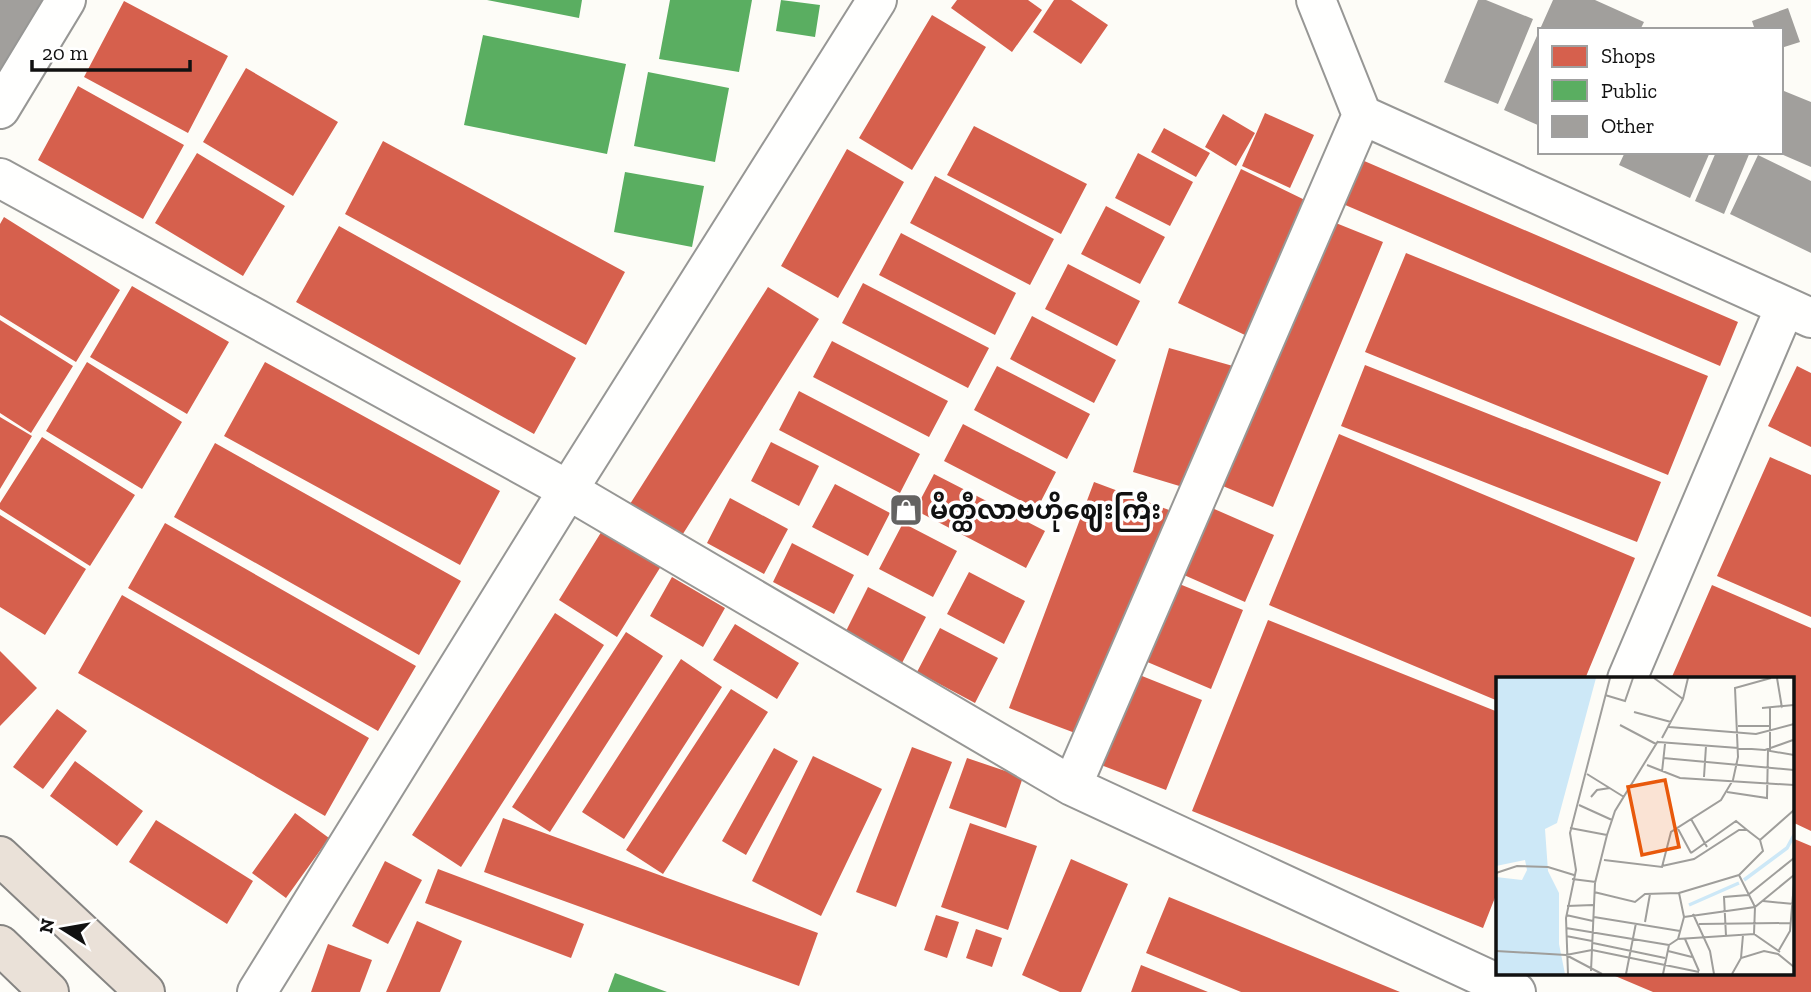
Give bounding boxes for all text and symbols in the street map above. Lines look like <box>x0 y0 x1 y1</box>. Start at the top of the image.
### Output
scale bar <box>32 28 189 72</box>
legend <box>1538 28 1783 154</box>
text: 20 m <box>42 40 88 65</box>
text: Shops <box>1601 43 1655 68</box>
text: Public <box>1601 78 1657 103</box>
text: Other <box>1601 113 1655 138</box>
shop icon: မိတ္ထီလာဗဟိုဈေးကြီး <box>887 491 925 529</box>
place label: မိတ္ထီလာဗဟိုဈေးကြီး <box>930 491 1161 532</box>
inset map <box>1496 677 1794 974</box>
north arrow <box>28 894 98 964</box>
text: N <box>34 917 59 935</box>

